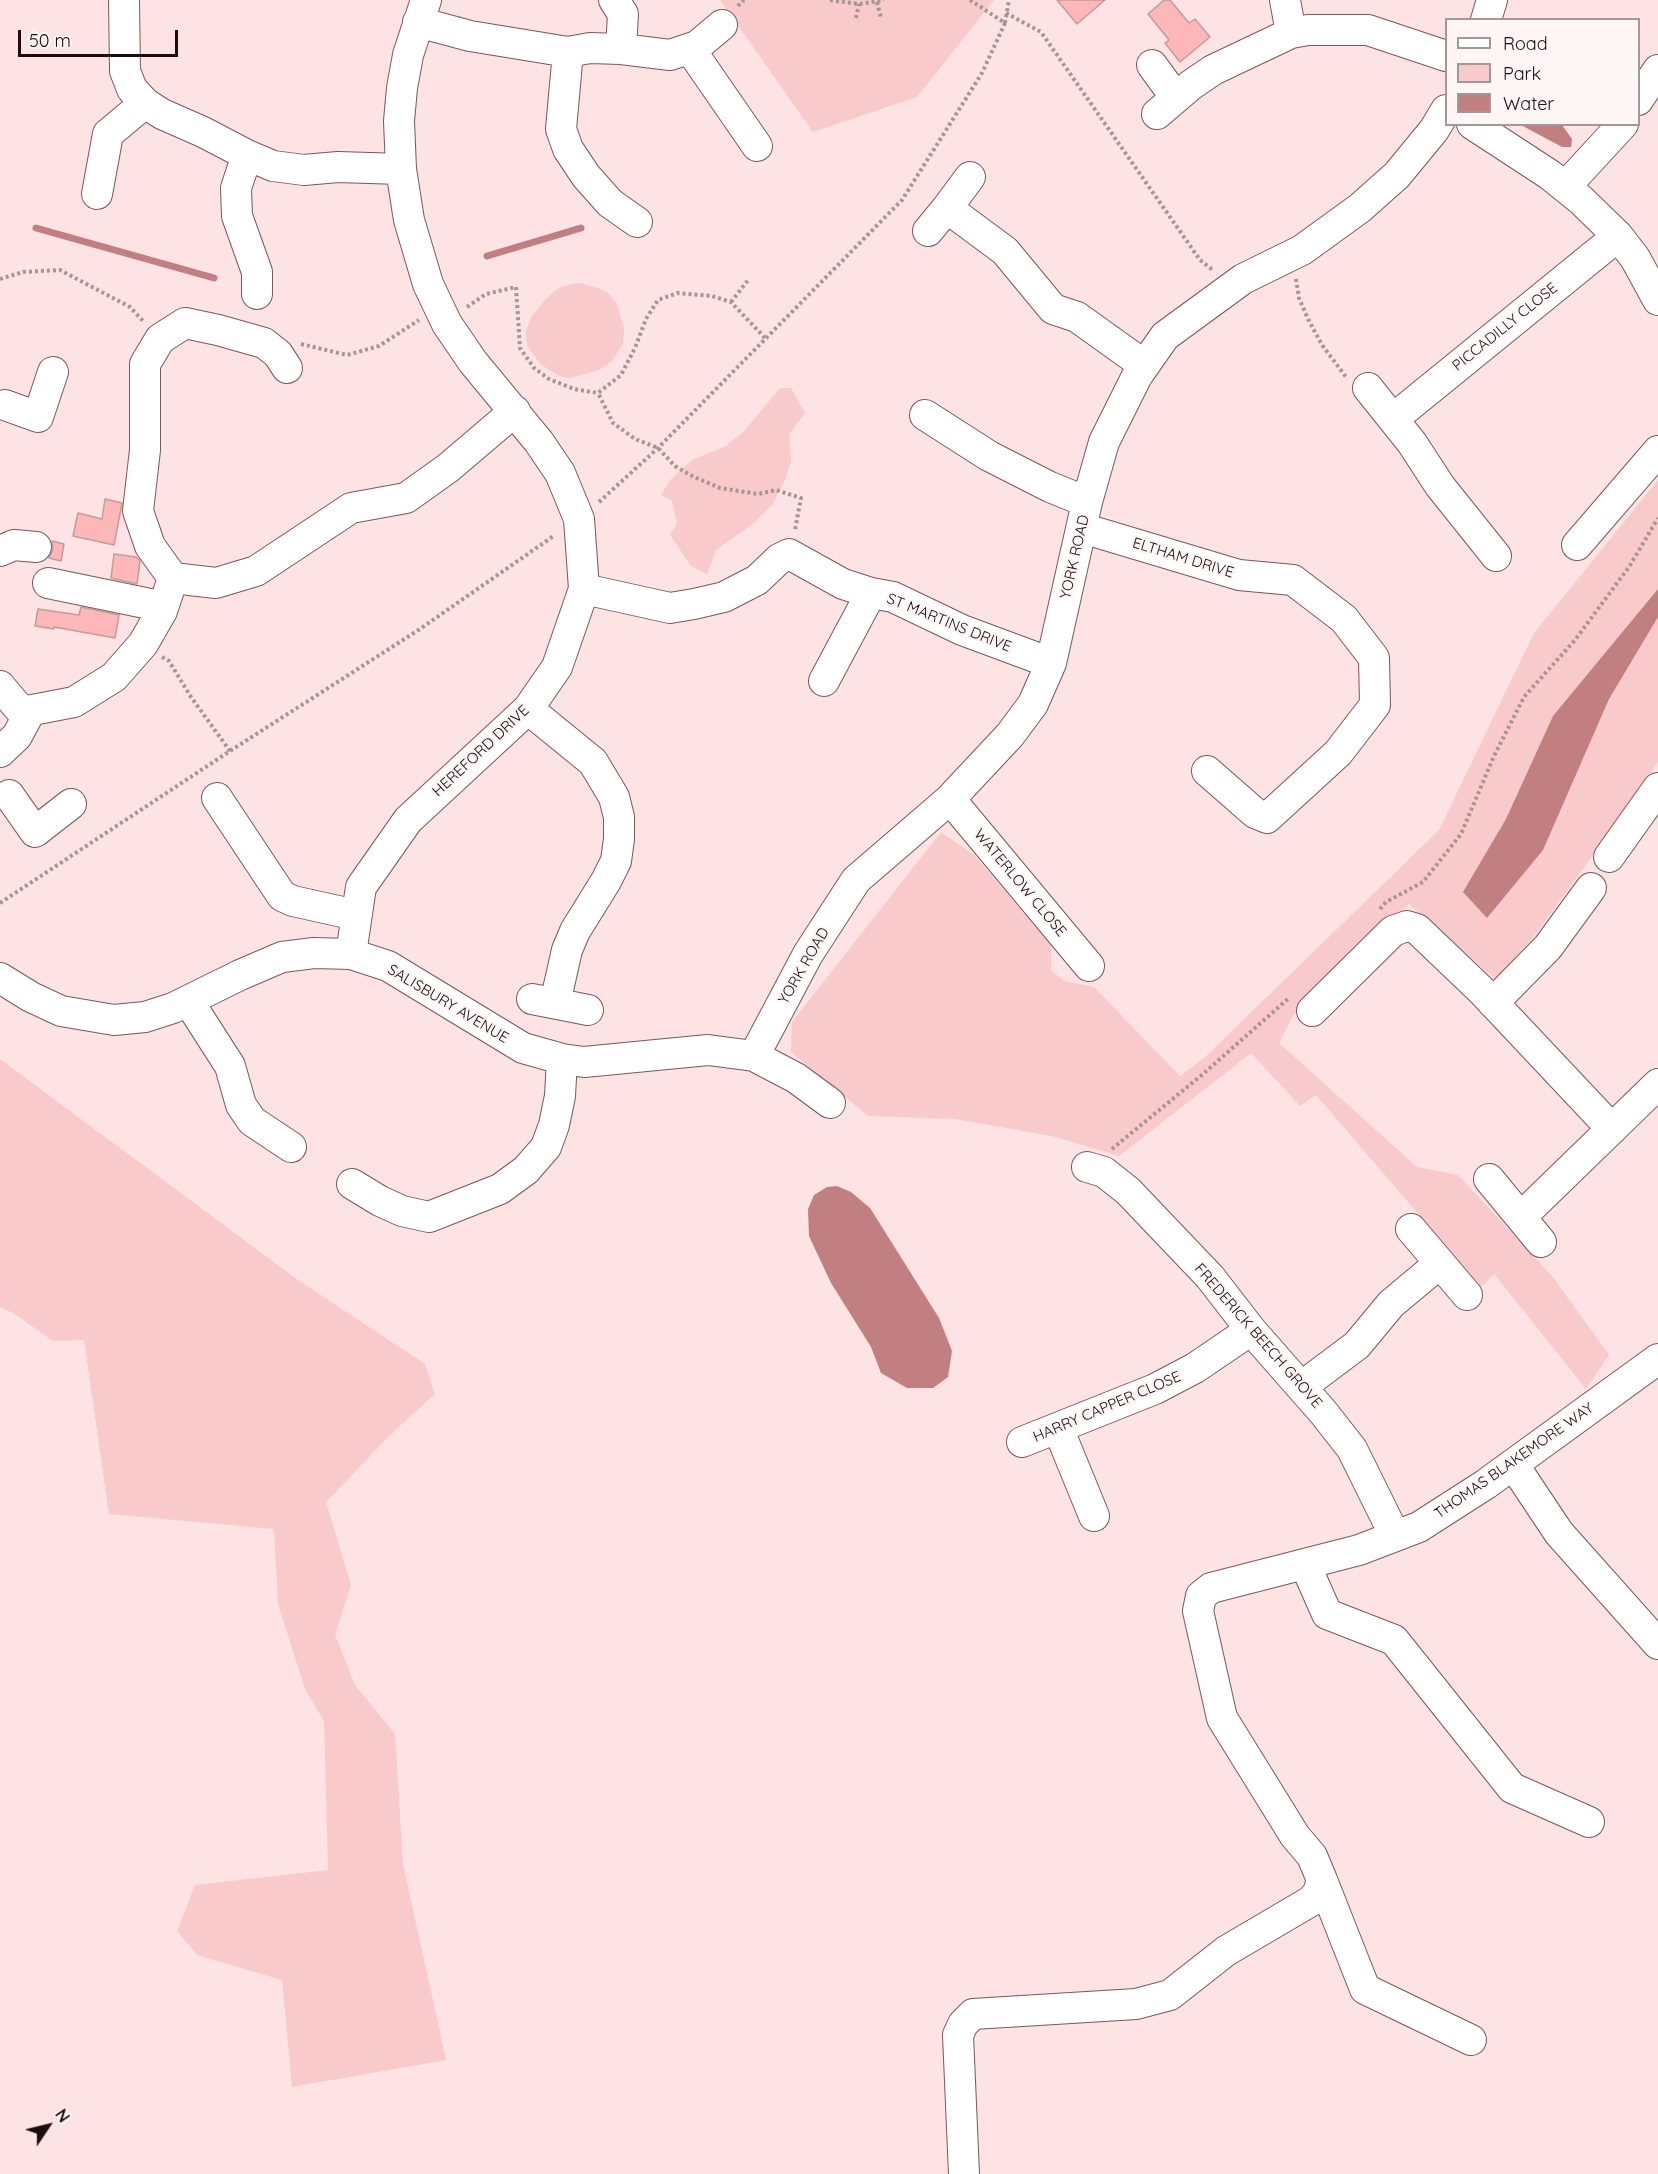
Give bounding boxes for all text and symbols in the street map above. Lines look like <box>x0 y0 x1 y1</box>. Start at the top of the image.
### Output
scale bar <box>21 18 182 56</box>
legend <box>1445 18 1640 126</box>
text: 50 m <box>29 29 71 52</box>
text: Road <box>1503 32 1548 55</box>
text: Park <box>1503 62 1541 85</box>
text: Water <box>1503 92 1554 115</box>
street label: PICCADILLY CLOSE <box>1449 279 1561 375</box>
street label: YORK ROAD <box>1057 513 1093 601</box>
street label: ELTHAM DRIVE <box>1130 534 1236 582</box>
street label: ST MARTINS DRIVE <box>884 590 1014 656</box>
street label: HEREFORD DRIVE <box>429 702 533 800</box>
street label: WATERLOW CLOSE <box>970 826 1070 940</box>
street label: YORK ROAD <box>775 924 833 1008</box>
street label: SALISBURY AVENUE <box>384 961 512 1047</box>
street label: FREDERICK BEECH GROVE <box>1190 1260 1326 1412</box>
street label: HARRY CAPPER CLOSE <box>1030 1368 1184 1446</box>
street label: THOMAS BLAKEMORE WAY <box>1431 1399 1597 1523</box>
north arrow <box>18 2096 78 2156</box>
text: N <box>51 2105 74 2126</box>

